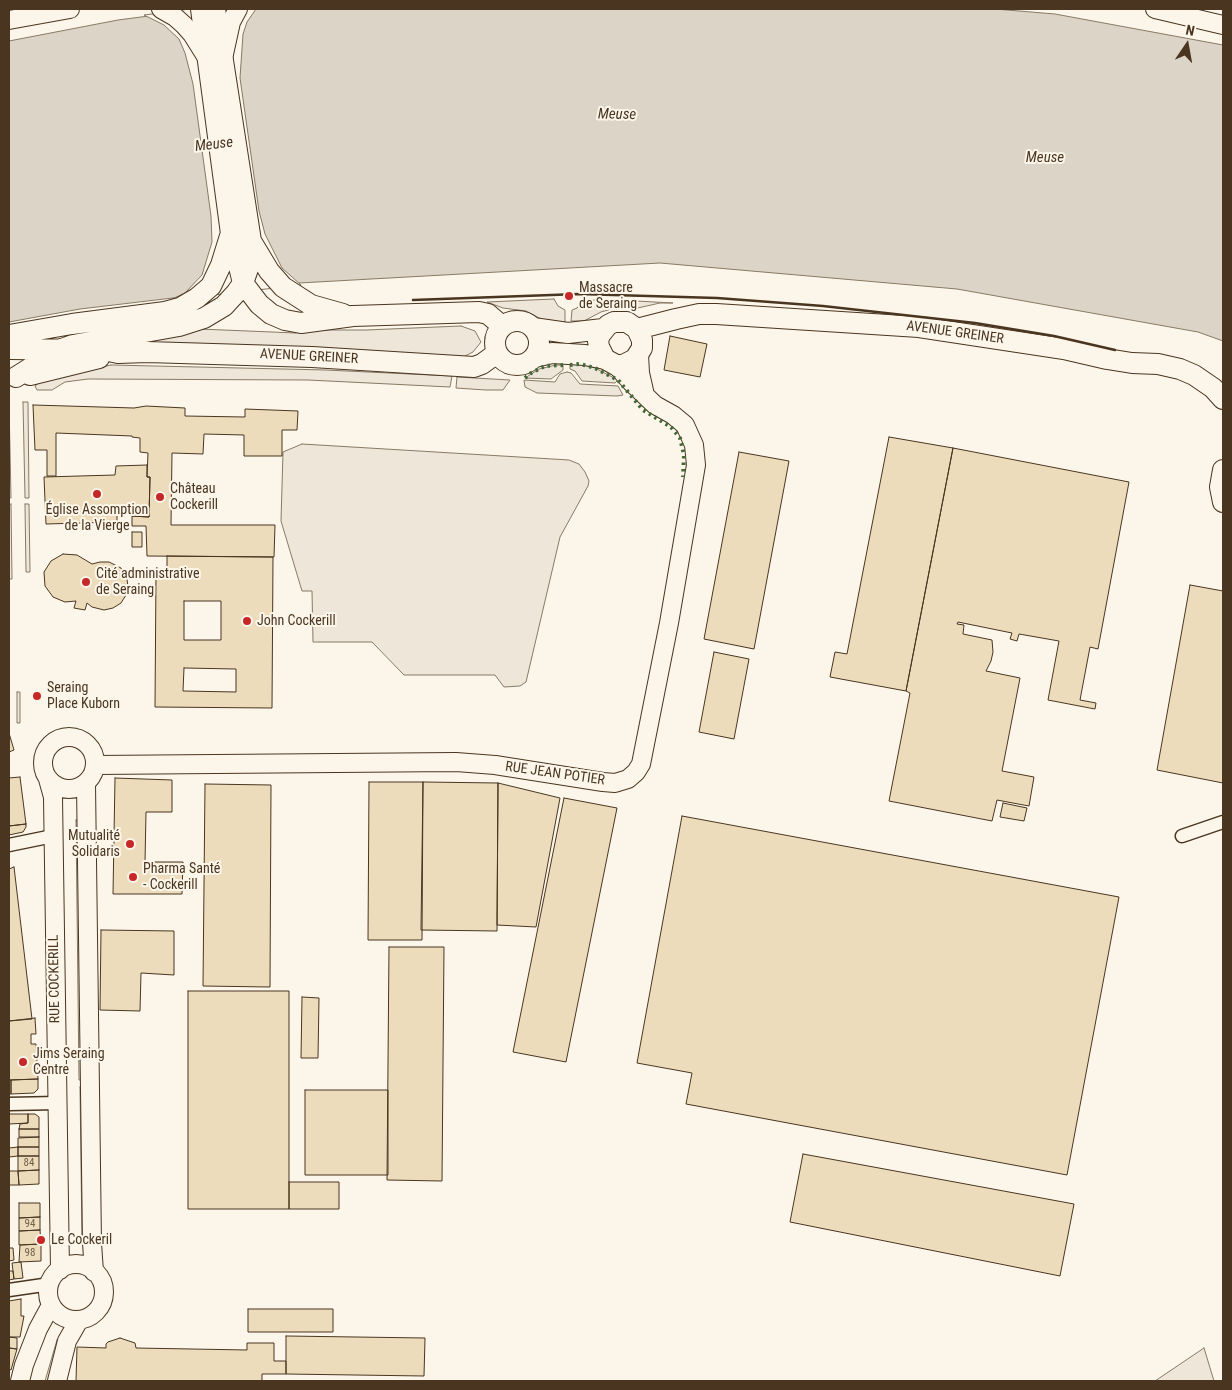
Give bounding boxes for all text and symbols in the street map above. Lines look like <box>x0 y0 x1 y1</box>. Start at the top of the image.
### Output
north arrow <box>1162 20 1212 70</box>
text: N <box>1184 22 1196 39</box>
water label: Meuse <box>598 106 636 124</box>
water label: Meuse <box>194 134 234 156</box>
water label: Meuse <box>1026 149 1064 167</box>
place label: Massacre de Seraing <box>579 280 637 312</box>
marker: Massacre de Seraing <box>563 290 575 302</box>
street label: AVENUE GREINER <box>905 318 1005 348</box>
street label: AVENUE GREINER <box>260 346 358 368</box>
place label: Château Cockerill <box>170 481 218 514</box>
marker: Église Assomption de la Vierge <box>91 488 103 500</box>
marker: Château Cockerill <box>154 491 166 503</box>
place label: Église Assomption de la Vierge <box>46 502 148 534</box>
place label: Cité administrative de Seraing <box>96 566 200 598</box>
marker: Cité administrative de Seraing <box>80 576 92 588</box>
place label: John Cockerill <box>257 613 336 629</box>
marker: John Cockerill <box>241 615 253 627</box>
place label: Seraing Place Kuborn <box>47 680 120 712</box>
marker: Seraing Place Kuborn <box>31 690 43 702</box>
street label: RUE JEAN POTIER <box>504 759 606 789</box>
place label: Mutualité Solidaris <box>68 828 120 860</box>
marker: Mutualité Solidaris <box>124 838 136 850</box>
place label: Pharma Santé - Cockerill <box>143 861 220 894</box>
marker: Pharma Santé - Cockerill <box>127 871 139 883</box>
street label: RUE COCKERILL <box>46 935 64 1023</box>
place label: Jims Seraing Centre <box>33 1046 105 1078</box>
marker: Jims Seraing Centre <box>17 1056 29 1068</box>
house number: 84 <box>24 1156 34 1170</box>
house number: 94 <box>25 1217 35 1231</box>
place label: Le Cockeril <box>51 1232 112 1248</box>
marker: Le Cockeril <box>35 1234 47 1246</box>
house number: 98 <box>25 1246 35 1260</box>

